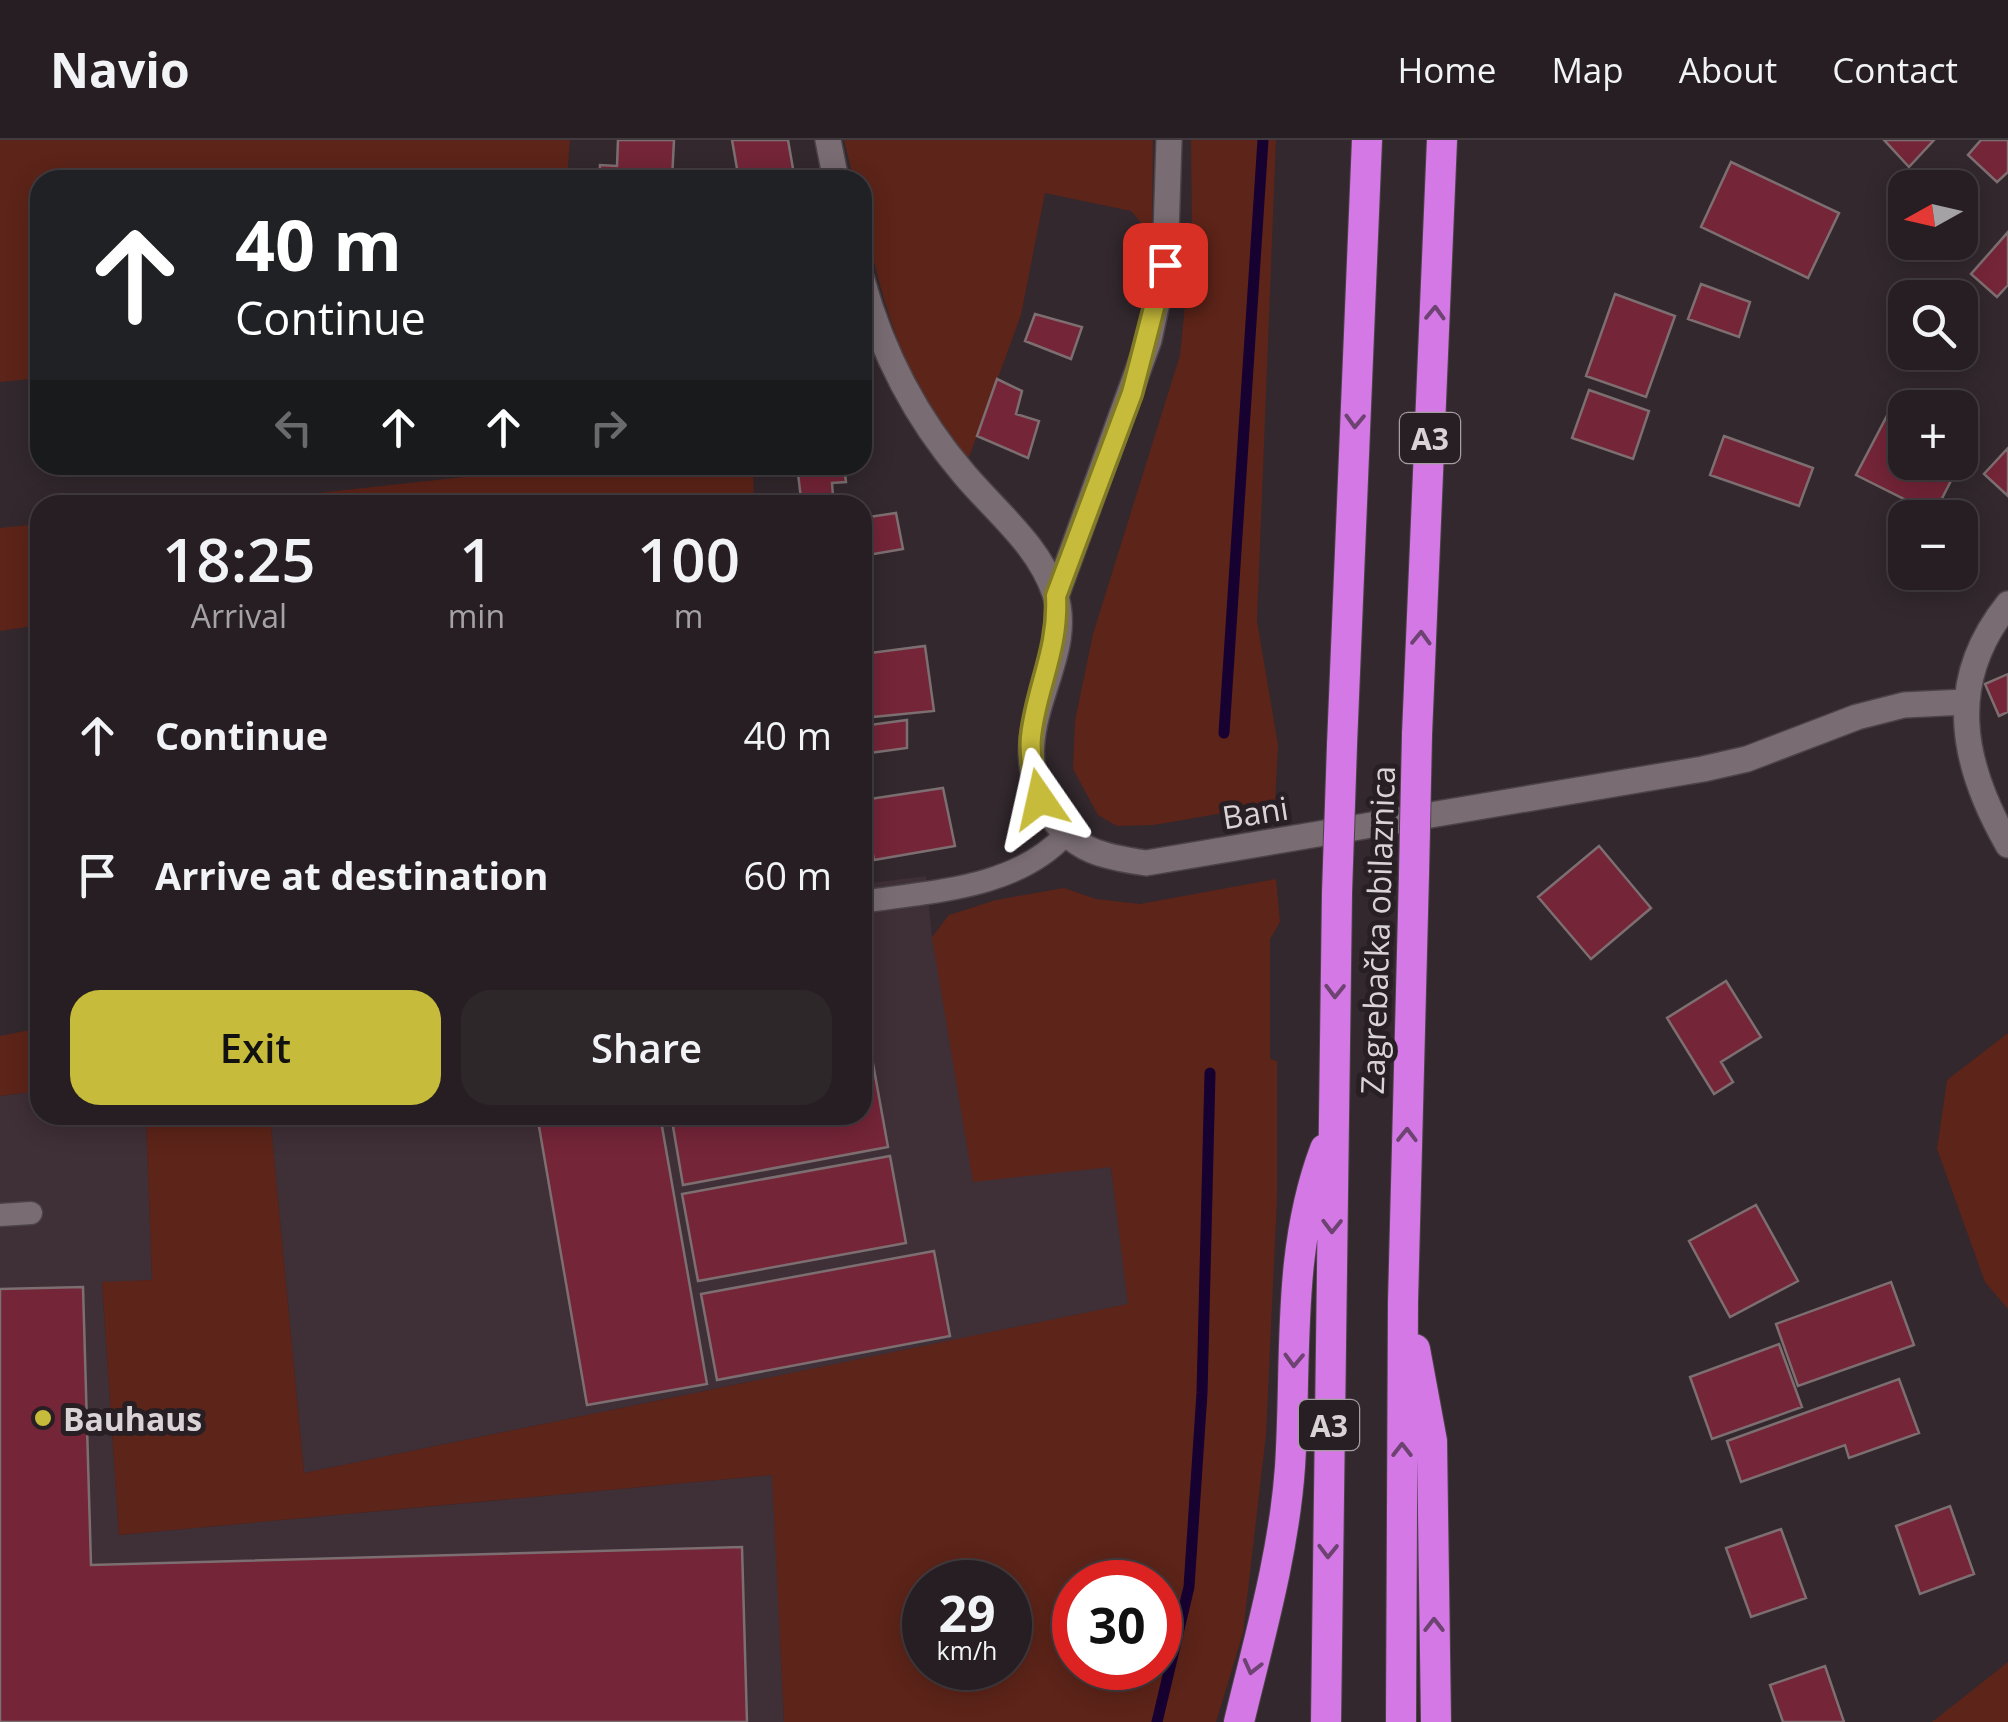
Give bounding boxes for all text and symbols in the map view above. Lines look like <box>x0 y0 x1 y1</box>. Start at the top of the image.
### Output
text: Navio <box>50 37 190 102</box>
text: Home <box>1397 46 1496 93</box>
text: Map <box>1551 46 1624 93</box>
text: About <box>1679 46 1777 93</box>
text: Contact <box>1832 46 1958 93</box>
north arrow <box>1888 170 1978 260</box>
map controls <box>1888 170 1978 590</box>
text: 40 m <box>235 196 402 292</box>
icon: ahead <box>70 210 200 340</box>
pin <box>1123 223 1208 308</box>
icon: arrive <box>1138 238 1193 293</box>
button: search <box>1888 280 1978 370</box>
text: Continue <box>235 287 426 348</box>
one-way arrow <box>1424 305 1445 321</box>
button: + <box>1888 390 1978 480</box>
icon: left <box>266 400 321 455</box>
icon: ahead <box>371 400 426 455</box>
icon: ahead <box>476 400 531 455</box>
icon: right <box>581 400 636 455</box>
one-way arrow <box>1345 413 1366 429</box>
road number: A3 <box>1400 413 1460 463</box>
button: − <box>1888 500 1978 590</box>
text: 18:25 <box>162 518 316 600</box>
text: 1 <box>459 518 494 600</box>
text: 100 <box>637 518 740 600</box>
text: Arrival <box>191 594 287 637</box>
text: min <box>448 594 505 637</box>
text: m <box>674 594 703 637</box>
one-way arrow <box>1410 629 1431 645</box>
icon: ahead <box>70 708 125 763</box>
text: Continue <box>155 709 328 761</box>
text: 40 m <box>743 709 832 761</box>
position arrow <box>988 747 1092 851</box>
street label: Zagrebačka obilaznica <box>1350 765 1404 1095</box>
street label: Bani <box>1219 786 1291 838</box>
icon: arrive <box>70 848 125 903</box>
text: Arrive at destination <box>155 849 549 901</box>
text: 60 m <box>743 849 832 901</box>
one-way arrow <box>1325 983 1346 999</box>
button: Exit <box>70 990 441 1105</box>
button: Share <box>461 990 832 1105</box>
one-way arrow <box>1396 1126 1417 1142</box>
one-way arrow <box>1321 1218 1342 1234</box>
one-way arrow <box>1284 1353 1305 1369</box>
place label: Bauhaus <box>63 1397 202 1440</box>
road number: A3 <box>1299 1400 1359 1450</box>
marker: Bauhaus <box>32 1407 54 1429</box>
one-way arrow <box>1392 1441 1413 1457</box>
one-way arrow <box>1317 1543 1338 1559</box>
speed limit sign: 30 <box>1052 1560 1182 1690</box>
text: 29 <box>938 1579 996 1647</box>
one-way arrow <box>1423 1616 1445 1632</box>
text: km/h <box>937 1633 997 1667</box>
one-way arrow <box>1243 1658 1264 1675</box>

